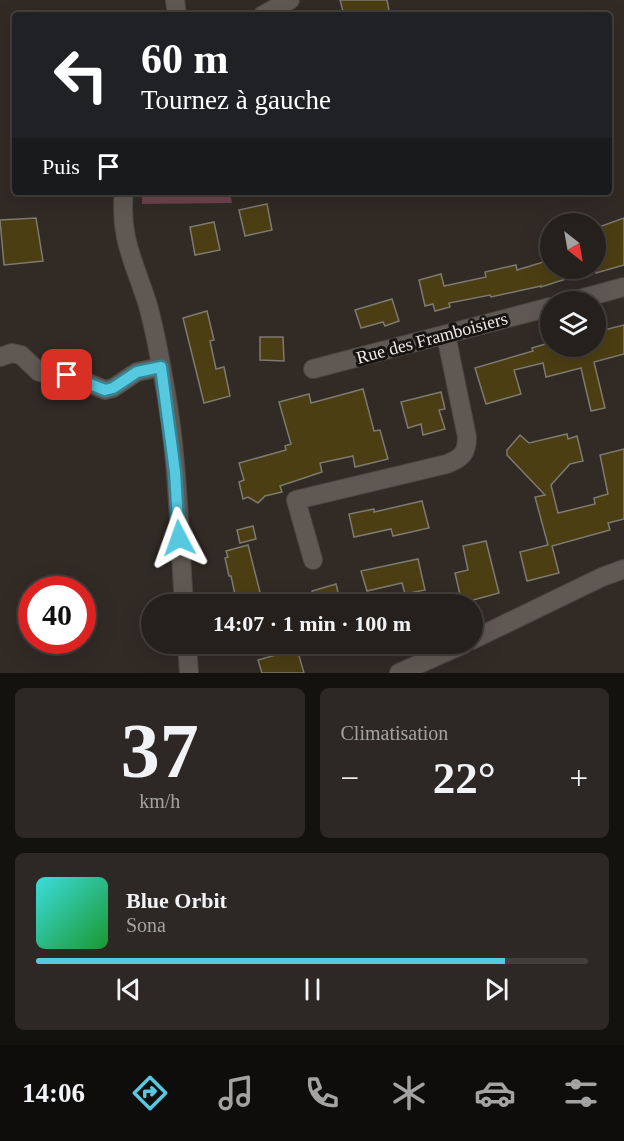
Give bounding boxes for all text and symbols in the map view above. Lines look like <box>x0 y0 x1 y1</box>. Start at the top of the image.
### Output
icon: left <box>42 36 120 114</box>
text: 60 m <box>141 36 229 82</box>
text: Tournez à gauche <box>141 85 331 115</box>
icon: arrive <box>92 150 125 183</box>
text: Puis <box>42 154 80 179</box>
north arrow <box>540 213 606 279</box>
map controls <box>540 213 606 357</box>
button: layers <box>540 291 606 357</box>
street label: Rue des Framboisiers <box>354 308 510 368</box>
pin <box>41 349 92 400</box>
icon: arrive <box>50 358 83 391</box>
position arrow <box>147 506 211 570</box>
speed limit sign: 40 <box>18 576 96 654</box>
text: 14:07 · 1 min · 100 m <box>213 611 411 636</box>
text: 37 <box>121 707 199 794</box>
text: Climatisation <box>341 722 448 744</box>
text: 22° <box>433 753 496 803</box>
text: − <box>341 760 359 796</box>
text: + <box>569 760 588 796</box>
text: km/h <box>139 790 180 812</box>
text: Blue Orbit <box>126 888 227 913</box>
text: Sona <box>126 914 166 936</box>
icon: previous <box>112 973 145 1006</box>
icon: pause <box>296 973 329 1006</box>
icon: next <box>480 973 513 1006</box>
icon: directions <box>129 1072 171 1114</box>
icon: music <box>215 1072 257 1114</box>
icon: phone <box>301 1072 343 1114</box>
icon: climate <box>388 1072 430 1114</box>
icon: car <box>474 1072 516 1114</box>
icon: filters <box>560 1072 602 1114</box>
text: 14:06 <box>22 1078 85 1108</box>

